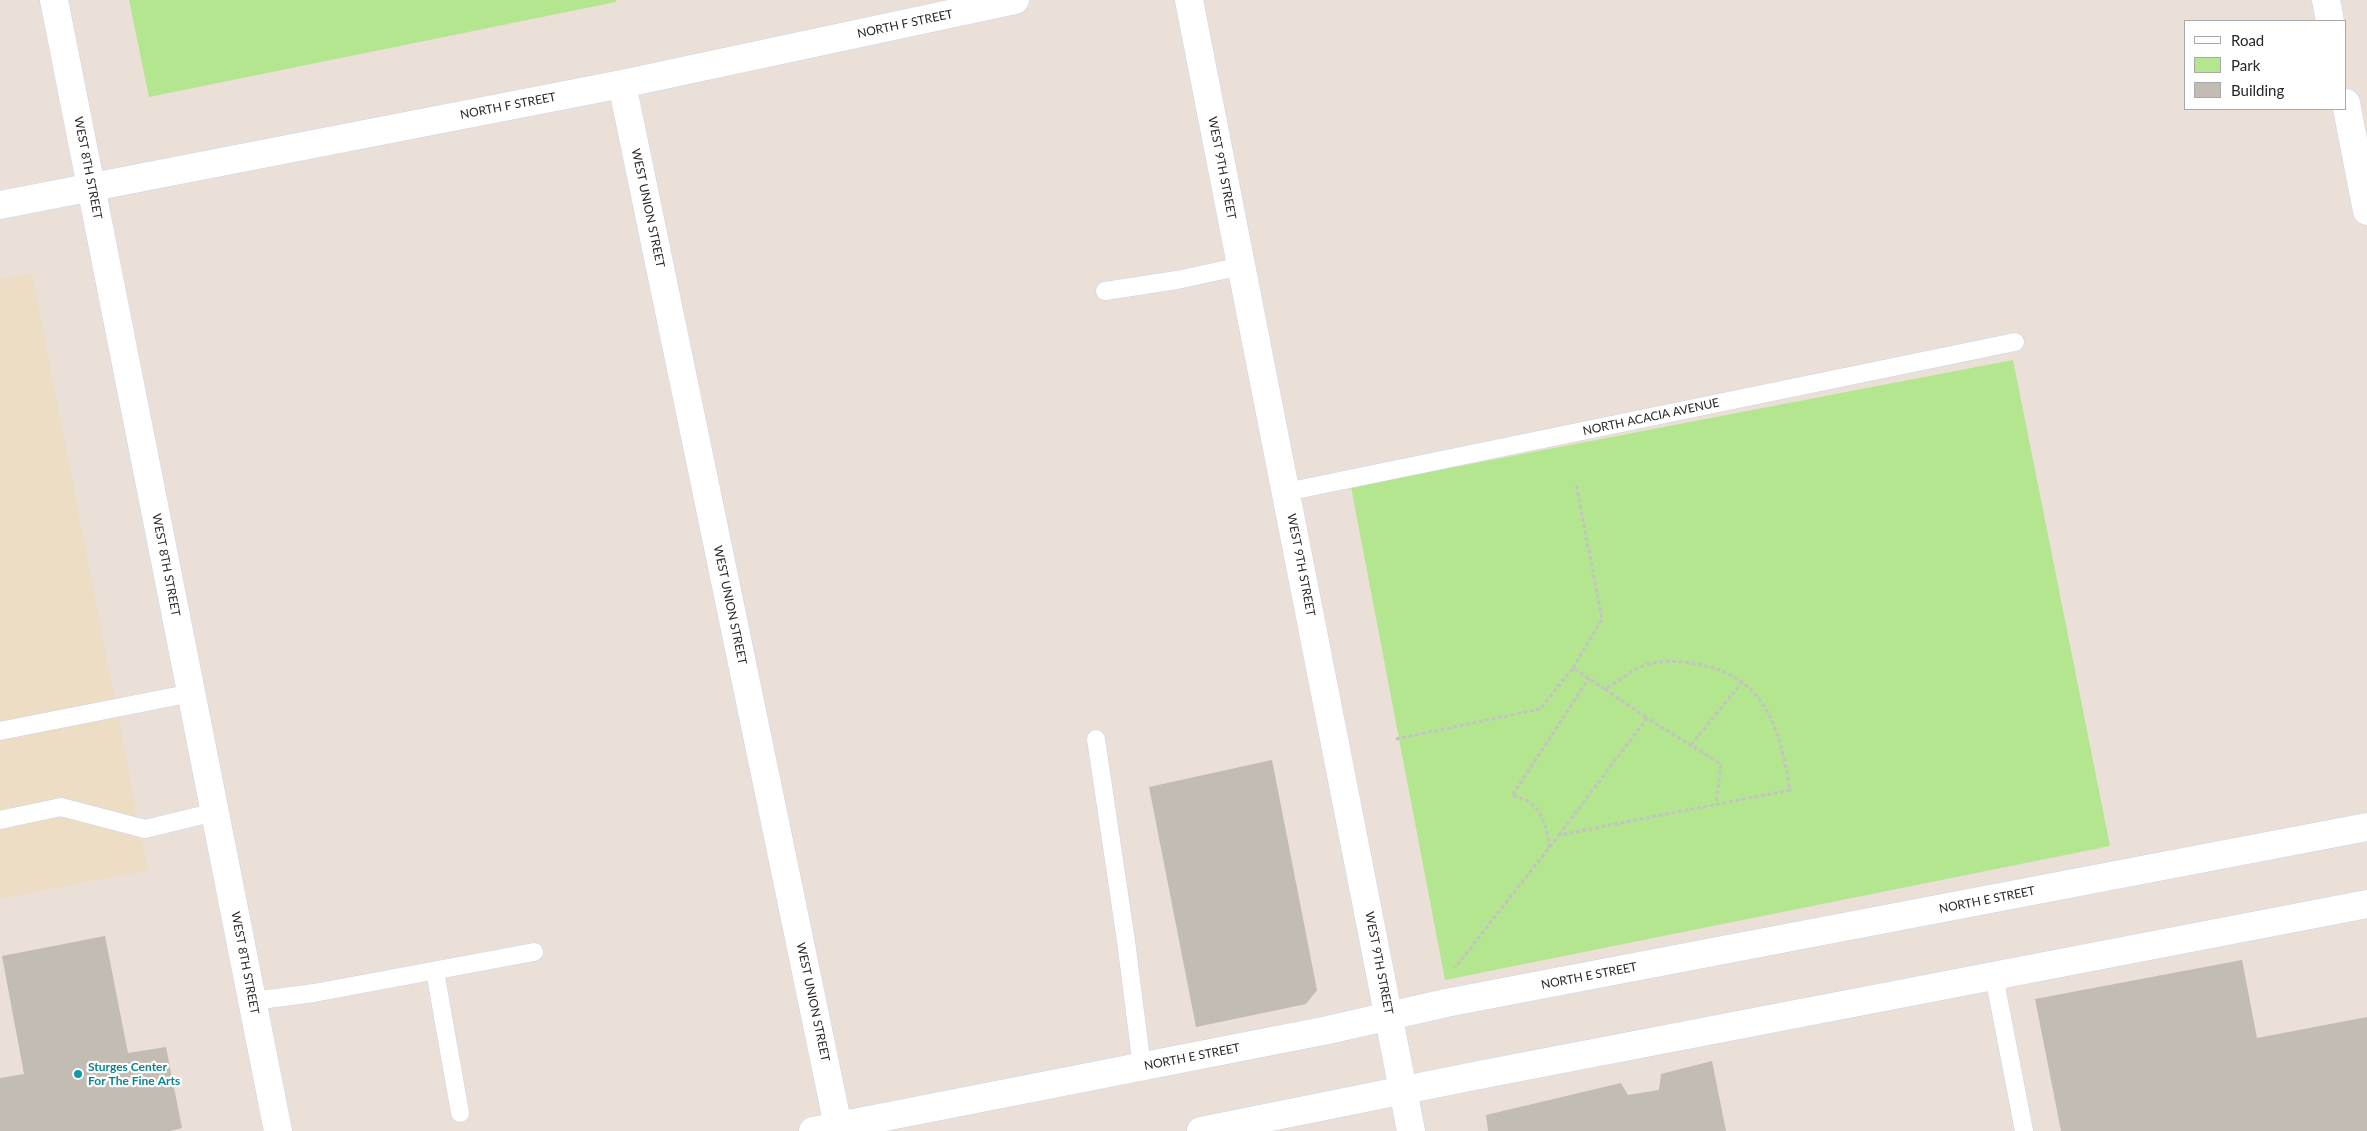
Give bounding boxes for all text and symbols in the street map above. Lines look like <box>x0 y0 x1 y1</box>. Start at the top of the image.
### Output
street label: NORTH F STREET <box>856 7 954 41</box>
legend <box>2184 20 2347 110</box>
text: Road <box>2231 31 2264 49</box>
text: Park <box>2231 56 2260 74</box>
text: Building <box>2231 81 2284 99</box>
street label: NORTH F STREET <box>459 90 557 122</box>
street label: WEST 8TH STREET <box>71 115 105 221</box>
street label: WEST 9TH STREET <box>1205 115 1239 221</box>
street label: WEST UNION STREET <box>628 147 668 269</box>
street label: NORTH ACACIA AVENUE <box>1581 395 1721 439</box>
street label: WEST 8TH STREET <box>149 512 183 618</box>
street label: WEST 9TH STREET <box>1284 512 1318 618</box>
street label: WEST UNION STREET <box>710 544 750 666</box>
street label: NORTH E STREET <box>1938 884 2036 916</box>
street label: WEST 8TH STREET <box>228 910 262 1016</box>
street label: WEST 9TH STREET <box>1362 910 1396 1016</box>
street label: WEST UNION STREET <box>793 941 833 1063</box>
street label: NORTH E STREET <box>1540 960 1638 992</box>
street label: NORTH E STREET <box>1143 1041 1241 1073</box>
place label: Sturges Center For The Fine Arts <box>88 1060 180 1088</box>
marker: Sturges Center For The Fine Arts <box>72 1068 84 1080</box>

